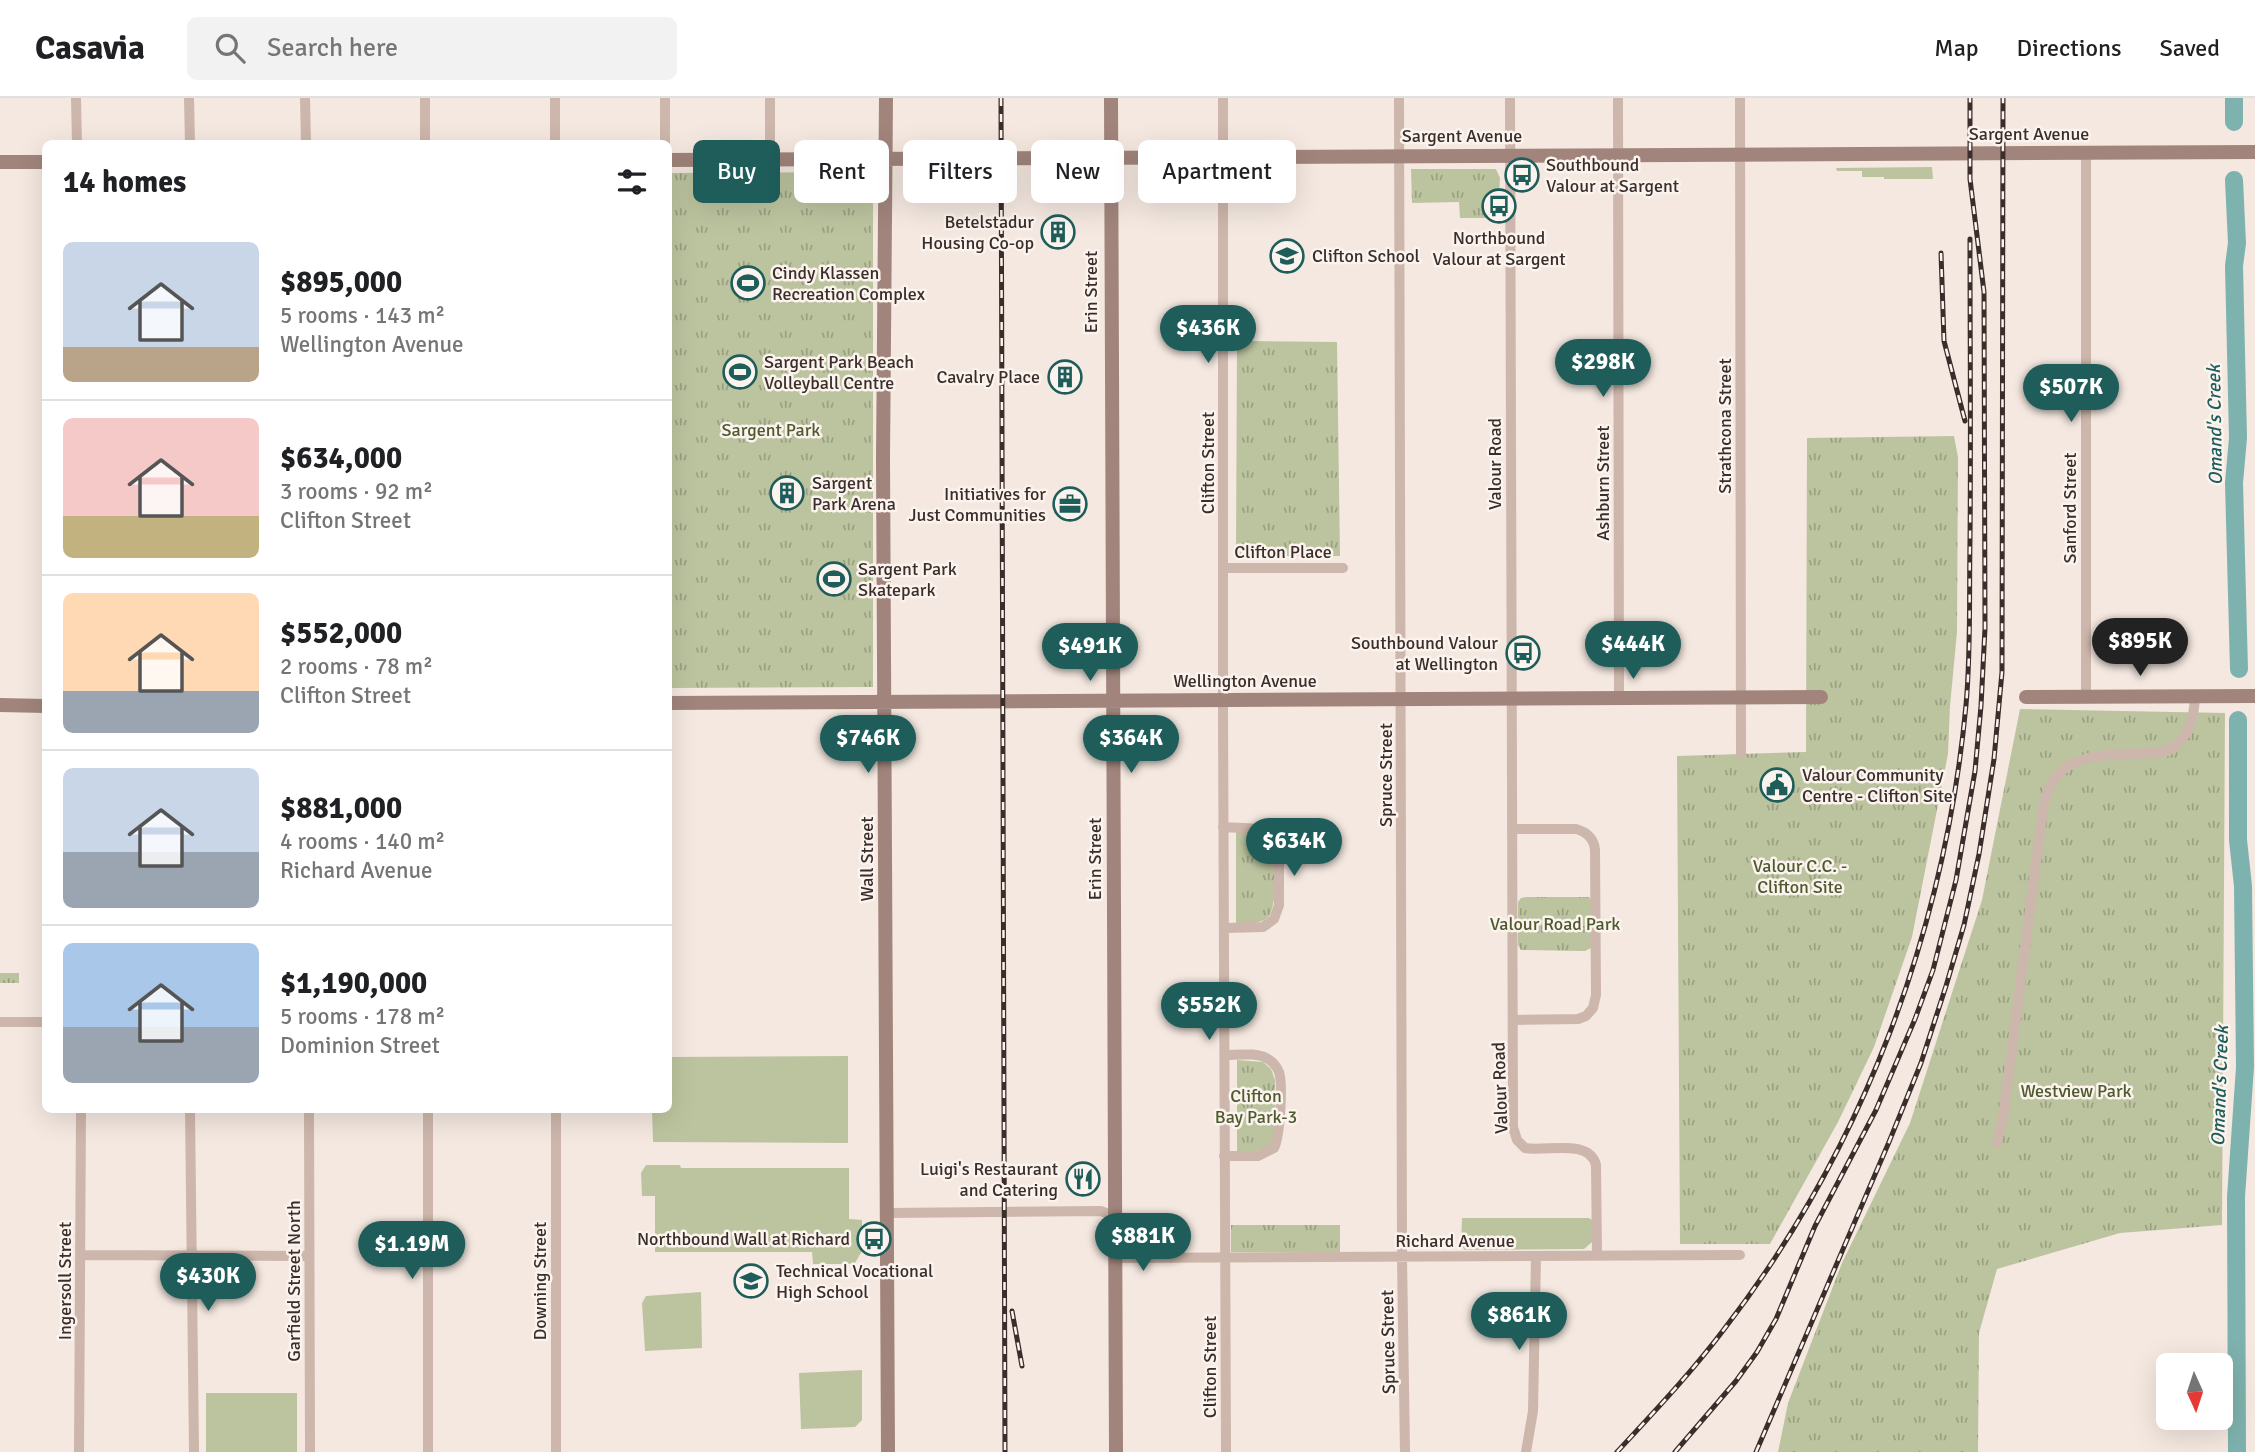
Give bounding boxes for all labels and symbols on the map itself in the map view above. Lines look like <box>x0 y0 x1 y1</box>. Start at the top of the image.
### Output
street label: Sargent Avenue <box>1969 123 2089 145</box>
street label: Sargent Avenue <box>1402 125 1522 147</box>
place label: Southbound Valour at Sargent <box>1546 154 1679 197</box>
bus stop icon: Southbound Valour at Sargent <box>1503 156 1541 194</box>
bus stop icon: Northbound Valour at Sargent <box>1480 187 1518 225</box>
place label: Betelstadur Housing Co-op <box>921 211 1034 254</box>
building icon: Betelstadur Housing Co-op <box>1039 213 1077 251</box>
place label: Northbound Valour at Sargent <box>1432 227 1566 270</box>
school or university icon: Clifton School <box>1268 237 1306 275</box>
place label: Clifton School <box>1312 245 1420 267</box>
street label: Erin Street <box>1080 251 1102 333</box>
place label: Cindy Klassen Recreation Complex <box>772 262 926 305</box>
sports icon: Cindy Klassen Recreation Complex <box>729 264 767 302</box>
pin: $436K <box>1159 306 1257 365</box>
pin: $298K <box>1554 340 1652 399</box>
place label: Sargent Park Beach Volleyball Centre <box>764 351 914 394</box>
sports icon: Sargent Park Beach Volleyball Centre <box>721 353 759 391</box>
building icon: Cavalry Place <box>1046 358 1084 396</box>
street label: Strathcona Street <box>1714 358 1736 494</box>
water label: Omand's Creek <box>2202 363 2228 486</box>
pin: $507K <box>2022 364 2120 424</box>
place label: Cavalry Place <box>936 366 1040 388</box>
street label: Clifton Street <box>1197 412 1219 514</box>
street label: Valour Road <box>1484 418 1506 510</box>
park label: Sargent Park <box>722 419 820 441</box>
street label: Ashburn Street <box>1592 425 1614 541</box>
street label: Sanford Street <box>2059 452 2081 564</box>
place label: Sargent Park Arena <box>812 472 896 515</box>
building icon: Sargent Park Arena <box>768 474 806 512</box>
place label: Initiatives for Just Communities <box>909 483 1046 526</box>
office icon: Initiatives for Just Communities <box>1051 485 1089 523</box>
street label: Clifton Place <box>1234 541 1332 563</box>
place label: Sargent Park Skatepark <box>858 558 957 601</box>
sports icon: Sargent Park Skatepark <box>815 560 853 598</box>
pin: $895K <box>2091 618 2189 678</box>
pin: $444K <box>1584 622 1682 681</box>
pin: $491K <box>1041 624 1139 683</box>
place label: Southbound Valour at Wellington <box>1351 632 1498 675</box>
bus stop icon: Southbound Valour at Wellington <box>1504 634 1542 672</box>
street label: Wellington Avenue <box>1173 670 1317 692</box>
pin: $746K <box>819 716 917 775</box>
pin: $364K <box>1082 716 1180 775</box>
street label: Spruce Street <box>1375 723 1397 827</box>
place label: Valour Community Centre - Clifton Site <box>1802 764 1953 807</box>
public building icon: Valour Community Centre - Clifton Site <box>1758 766 1796 804</box>
street label: Wall Street <box>856 816 878 902</box>
street label: Erin Street <box>1084 818 1106 900</box>
pin: $634K <box>1245 818 1343 878</box>
park label: Valour C.C. - Clifton Site <box>1753 855 1847 898</box>
park label: Valour Road Park <box>1490 913 1620 935</box>
pin: $552K <box>1160 982 1258 1042</box>
water label: Omand's Creek <box>2206 1024 2234 1147</box>
street label: Valour Road <box>1487 1042 1513 1134</box>
park label: Westview Park <box>2020 1080 2132 1102</box>
park label: Clifton Bay Park-3 <box>1215 1085 1297 1128</box>
place label: Luigi's Restaurant and Catering <box>920 1158 1058 1201</box>
restaurant icon: Luigi's Restaurant and Catering <box>1064 1160 1102 1198</box>
street label: Garfield Street North <box>283 1200 305 1362</box>
pin: $881K <box>1094 1214 1192 1273</box>
bus stop icon: Northbound Wall at Richard <box>855 1220 893 1258</box>
street label: Ingersoll Street <box>54 1222 76 1340</box>
pin: $1.19M <box>355 1222 469 1281</box>
street label: Downing Street <box>529 1222 551 1340</box>
place label: Northbound Wall at Richard <box>637 1228 850 1250</box>
street label: Richard Avenue <box>1395 1230 1515 1252</box>
pin: $430K <box>159 1254 257 1313</box>
place label: Technical Vocational High School <box>776 1260 933 1303</box>
school or university icon: Technical Vocational High School <box>732 1262 770 1300</box>
street label: Spruce Street <box>1376 1290 1400 1394</box>
pin: $861K <box>1470 1292 1568 1352</box>
street label: Clifton Street <box>1199 1316 1221 1418</box>
north arrow <box>2156 1353 2233 1430</box>

